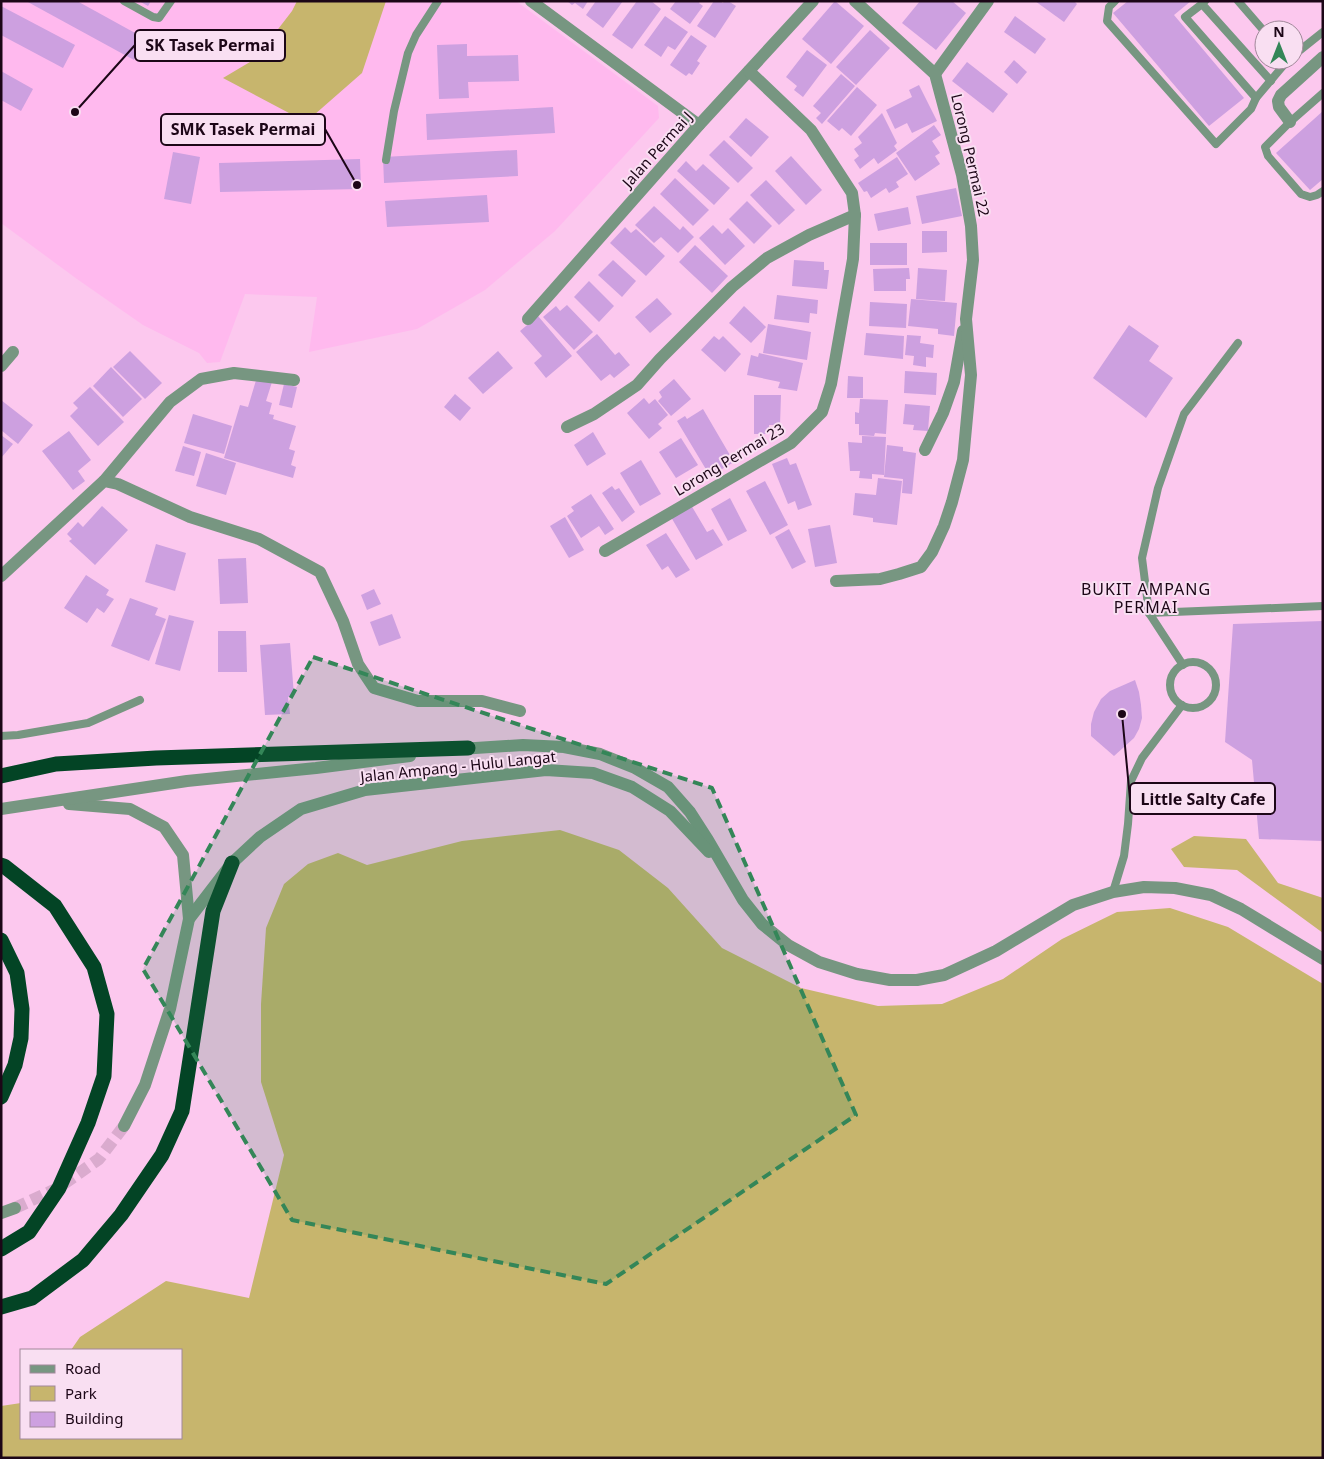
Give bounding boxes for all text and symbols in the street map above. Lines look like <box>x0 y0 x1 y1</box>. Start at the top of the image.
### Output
north arrow <box>1254 20 1304 70</box>
text: N <box>1273 22 1285 41</box>
callout: SK Tasek Permai <box>135 30 285 61</box>
text: SK Tasek Permai <box>145 34 275 56</box>
street label: Lorong Permai 22 <box>947 92 995 218</box>
street label: Jalan Permai J <box>616 107 697 193</box>
callout: SMK Tasek Permai <box>161 114 325 145</box>
text: SMK Tasek Permai <box>171 118 315 140</box>
street label: Lorong Permai 23 <box>670 418 788 500</box>
district label: BUKIT AMPANG PERMAI <box>1081 578 1211 618</box>
street label: Jalan Ampang - Hulu Langat <box>357 746 557 786</box>
callout: Little Salty Cafe <box>1130 783 1275 814</box>
text: Little Salty Cafe <box>1140 788 1266 810</box>
legend <box>20 1349 182 1439</box>
text: Road <box>65 1358 101 1378</box>
text: Park <box>65 1383 97 1403</box>
text: Building <box>65 1408 123 1428</box>

